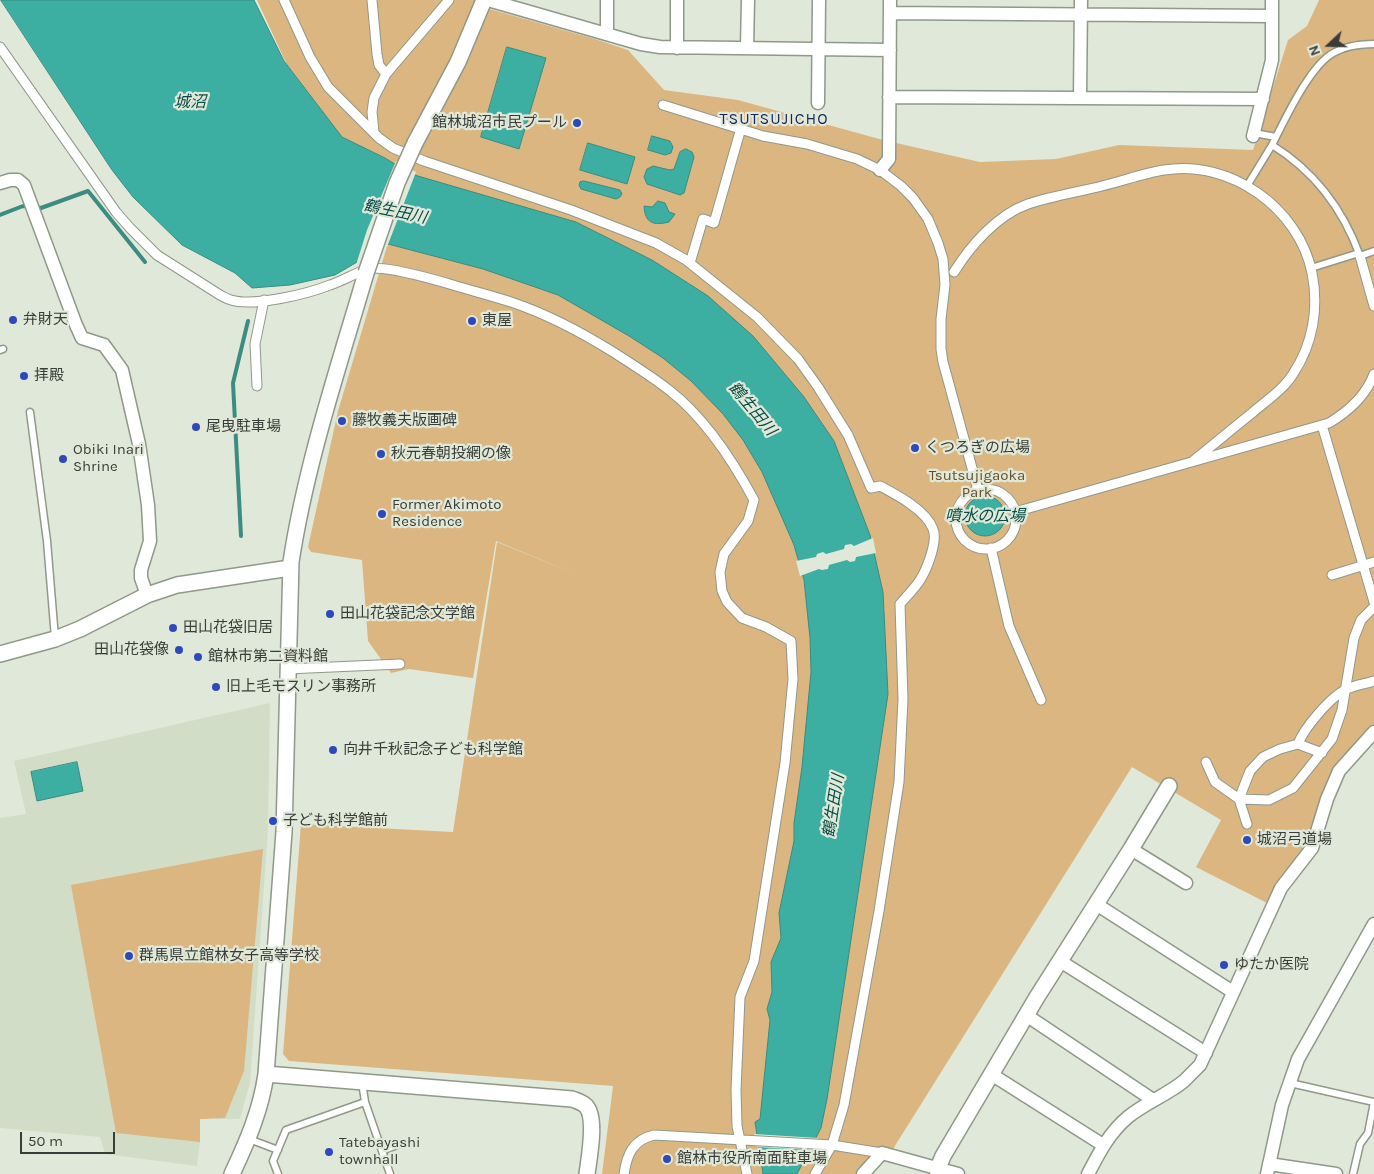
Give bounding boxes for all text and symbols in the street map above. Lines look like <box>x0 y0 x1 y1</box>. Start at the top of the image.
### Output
north arrow <box>1304 20 1354 70</box>
text: N <box>1305 43 1324 58</box>
water label: 城沼 <box>174 92 206 112</box>
district label: TSUTSUJICHO <box>718 109 830 129</box>
place label: 館林城沼市民プール <box>432 114 567 132</box>
marker: 館林城沼市民プール <box>571 117 583 129</box>
water label: 鶴生田川 <box>362 196 428 228</box>
place label: 弁財天 <box>23 311 68 329</box>
place label: 東屋 <box>482 312 512 330</box>
marker: 弁財天 <box>7 314 19 326</box>
marker: 東屋 <box>466 315 478 327</box>
place label: 拝殿 <box>34 367 64 385</box>
marker: 拝殿 <box>18 370 30 382</box>
water label: 鶴生田川 <box>724 378 780 440</box>
place label: 藤牧義夫版画碑 <box>352 412 457 430</box>
marker: 藤牧義夫版画碑 <box>336 415 348 427</box>
place label: 尾曳駐車場 <box>206 418 281 436</box>
marker: 尾曳駐車場 <box>190 421 202 433</box>
place label: くつろぎの広場 <box>925 439 1030 457</box>
place label: Obiki Inari Shrine <box>73 441 144 476</box>
marker: くつろぎの広場 <box>909 442 921 454</box>
place label: 秋元春朝投網の像 <box>391 445 511 463</box>
marker: 秋元春朝投網の像 <box>375 448 387 460</box>
marker: Obiki Inari Shrine <box>57 453 69 465</box>
park label: Tsutsujigaoka Park <box>929 467 1025 502</box>
place label: Former Akimoto Residence <box>392 496 501 531</box>
water label: 噴水の広場 <box>945 506 1025 526</box>
marker: Former Akimoto Residence <box>376 508 388 520</box>
place label: 田山花袋記念文学館 <box>340 605 475 623</box>
marker: 田山花袋記念文学館 <box>324 608 336 620</box>
place label: 田山花袋旧居 <box>183 619 273 637</box>
marker: 田山花袋旧居 <box>167 622 179 634</box>
place label: 田山花袋像 <box>94 641 169 659</box>
marker: 田山花袋像 <box>173 644 185 656</box>
place label: 館林市第二資料館 <box>208 648 328 666</box>
marker: 館林市第二資料館 <box>192 651 204 663</box>
place label: 旧上毛モスリン事務所 <box>226 678 376 696</box>
marker: 旧上毛モスリン事務所 <box>210 681 222 693</box>
place label: 向井千秋記念子ども科学館 <box>343 741 523 759</box>
marker: 向井千秋記念子ども科学館 <box>327 744 339 756</box>
water label: 鶴生田川 <box>820 773 848 839</box>
place label: 子ども科学館前 <box>283 812 388 830</box>
marker: 子ども科学館前 <box>267 815 279 827</box>
place label: 城沼弓道場 <box>1257 831 1332 849</box>
marker: 城沼弓道場 <box>1241 834 1253 846</box>
place label: 群馬県立館林女子高等学校 <box>139 947 319 965</box>
marker: 群馬県立館林女子高等学校 <box>123 950 135 962</box>
place label: ゆたか医院 <box>1234 956 1309 974</box>
marker: ゆたか医院 <box>1218 959 1230 971</box>
scale bar <box>22 1122 118 1154</box>
text: 50 m <box>28 1132 63 1150</box>
place label: Tatebayashi townhall <box>339 1134 421 1169</box>
marker: Tatebayashi townhall <box>323 1146 335 1158</box>
place label: 館林市役所南面駐車場 <box>677 1150 827 1168</box>
marker: 館林市役所南面駐車場 <box>661 1153 673 1165</box>

